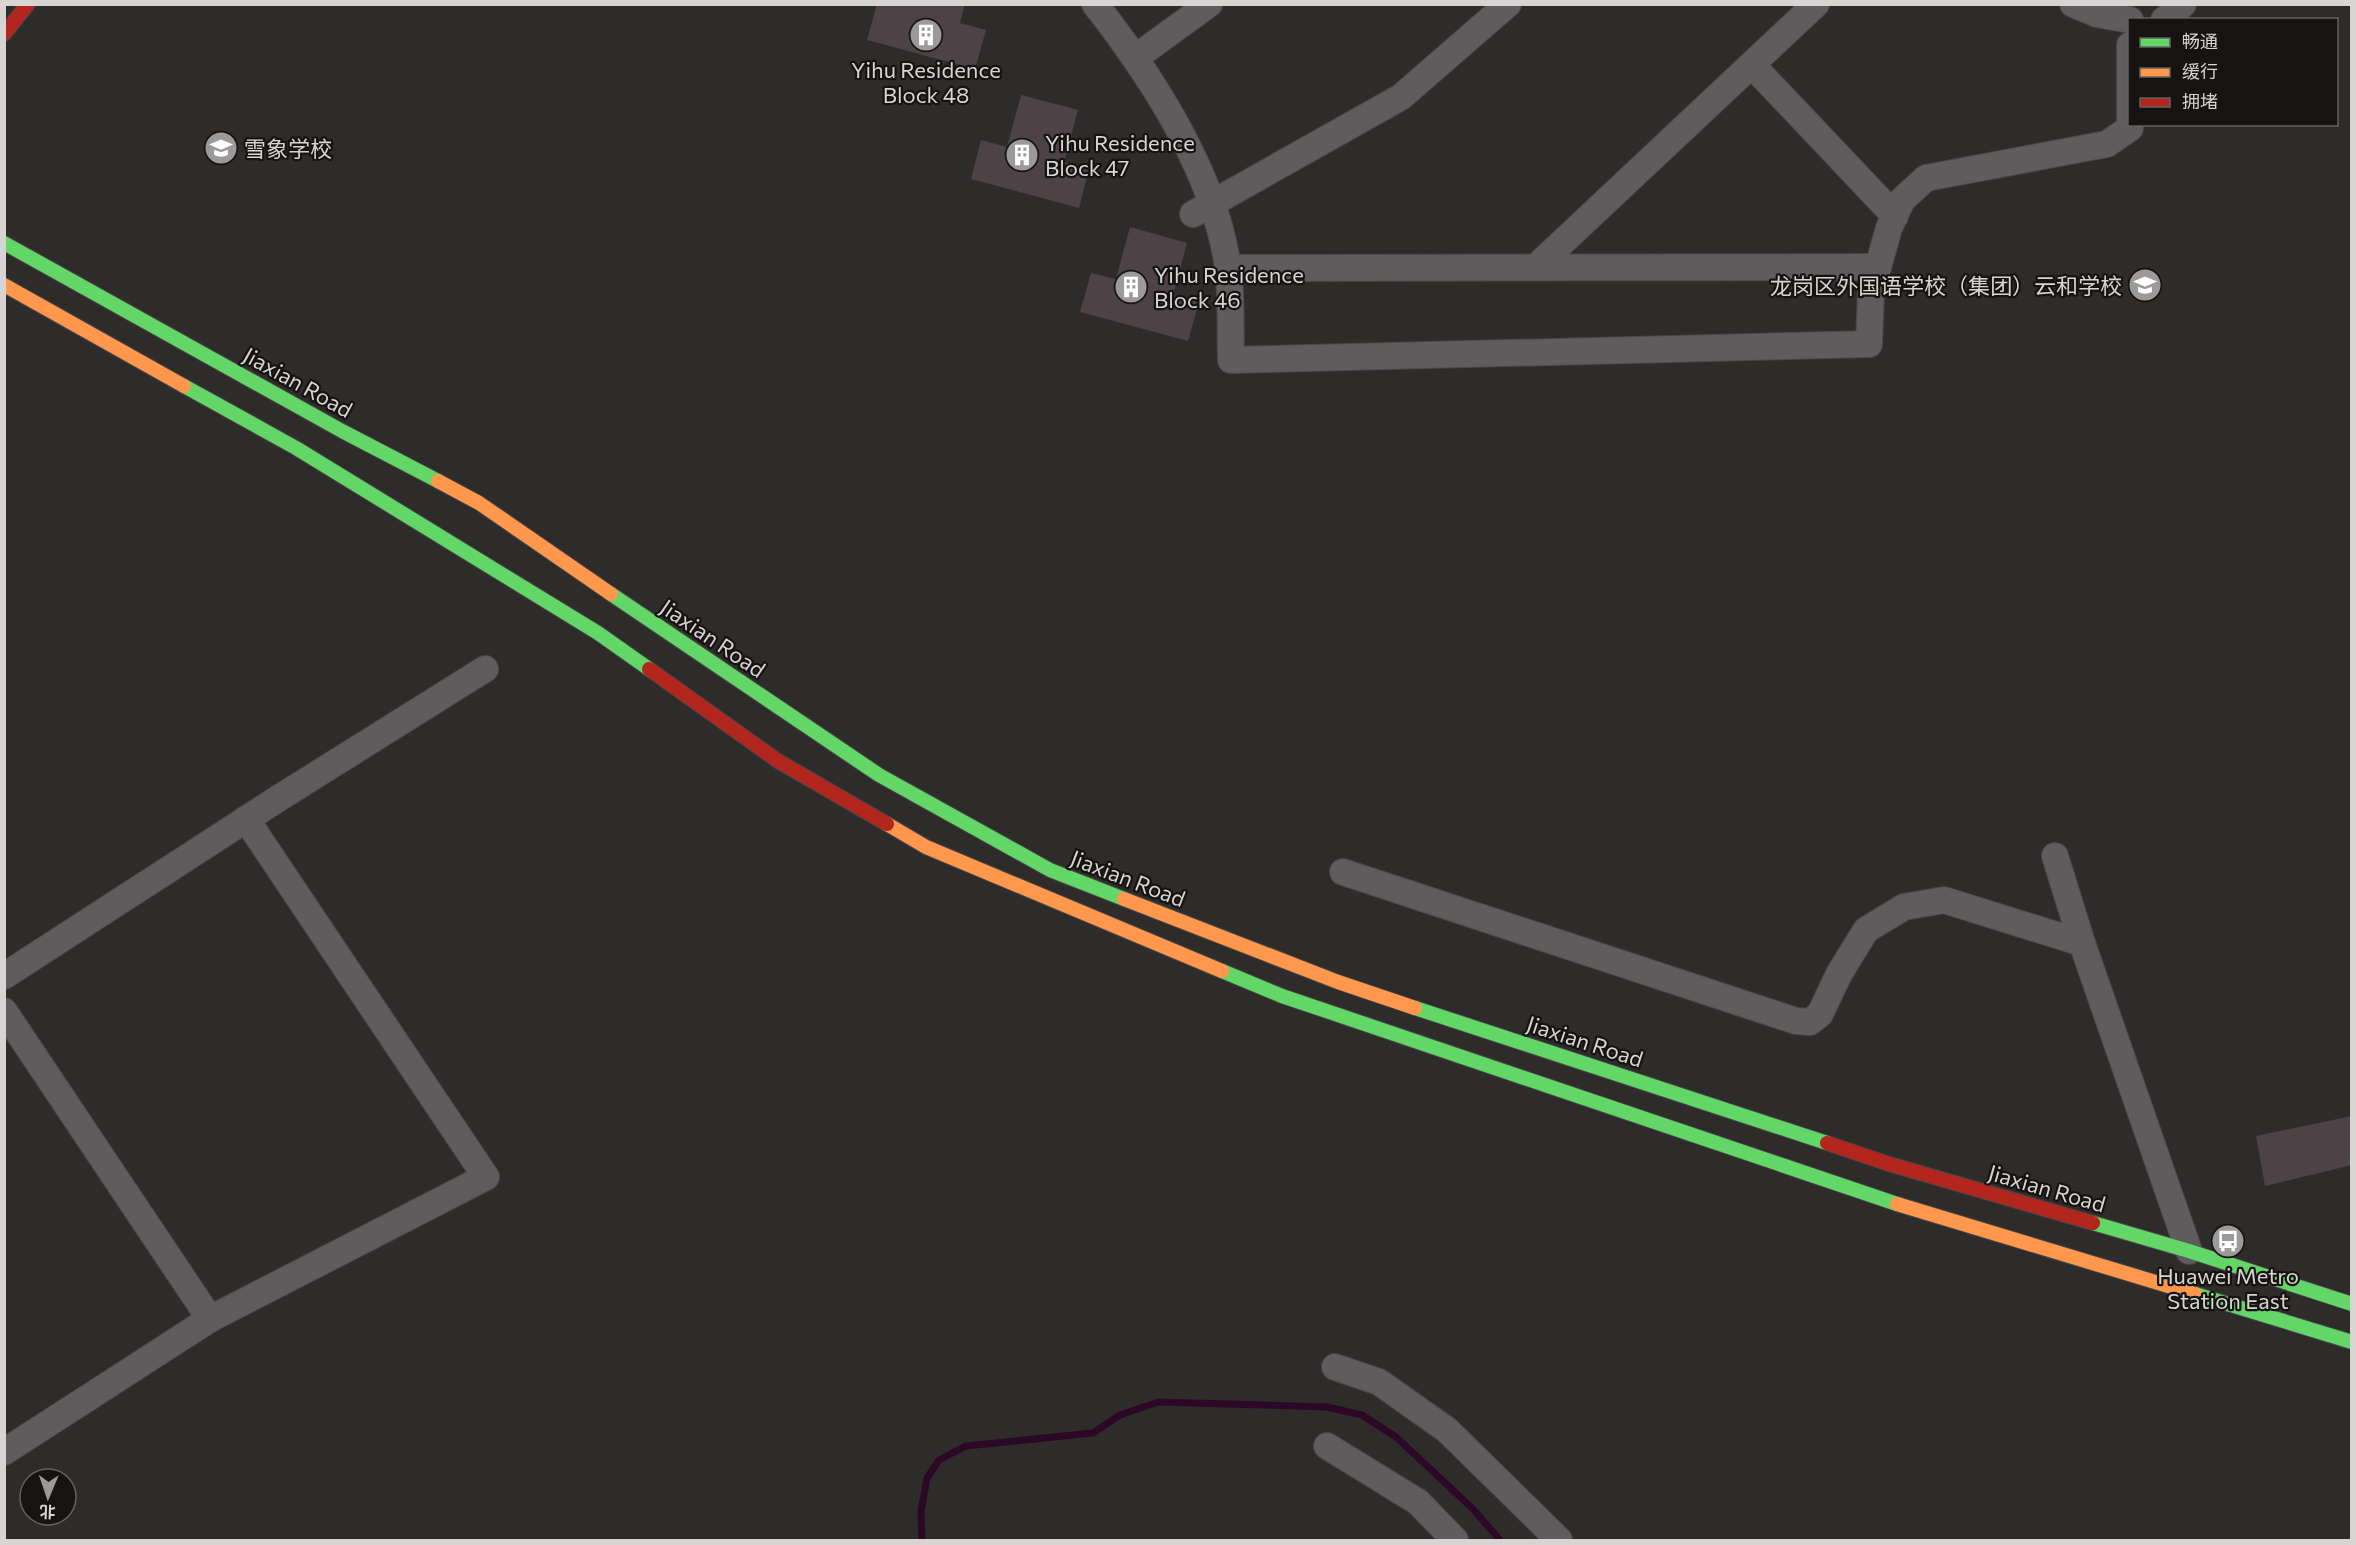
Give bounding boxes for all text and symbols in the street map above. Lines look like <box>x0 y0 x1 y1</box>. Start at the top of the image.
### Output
building icon: Yihu Residence Block 48 <box>908 17 944 53</box>
legend <box>2128 18 2338 126</box>
text: 畅通 <box>2182 30 2218 52</box>
place label: Yihu Residence Block 48 <box>851 56 1001 108</box>
text: 缓行 <box>2182 60 2218 82</box>
text: 拥堵 <box>2182 90 2218 112</box>
place label: Yihu Residence Block 47 <box>1045 129 1195 181</box>
school or university icon: 雪象学校 <box>203 130 239 166</box>
place label: 雪象学校 <box>244 135 332 162</box>
building icon: Yihu Residence Block 47 <box>1004 137 1040 173</box>
place label: Yihu Residence Block 46 <box>1154 261 1304 313</box>
school or university icon: 龙岗区外国语学校（集团）云和学校 <box>2127 267 2163 303</box>
building icon: Yihu Residence Block 46 <box>1113 269 1149 305</box>
place label: 龙岗区外国语学校（集团）云和学校 <box>1770 272 2122 299</box>
street label: Jiaxian Road <box>239 341 357 423</box>
street label: Jiaxian Road <box>655 593 771 683</box>
street label: Jiaxian Road <box>1067 844 1189 912</box>
street label: Jiaxian Road <box>1523 1010 1647 1072</box>
street label: Jiaxian Road <box>1985 1158 2109 1218</box>
bus stop icon: Huawei Metro Station East <box>2210 1223 2246 1259</box>
place label: Huawei Metro Station East <box>2157 1262 2299 1314</box>
north arrow <box>18 1467 78 1527</box>
text: 北 <box>39 1503 56 1522</box>

